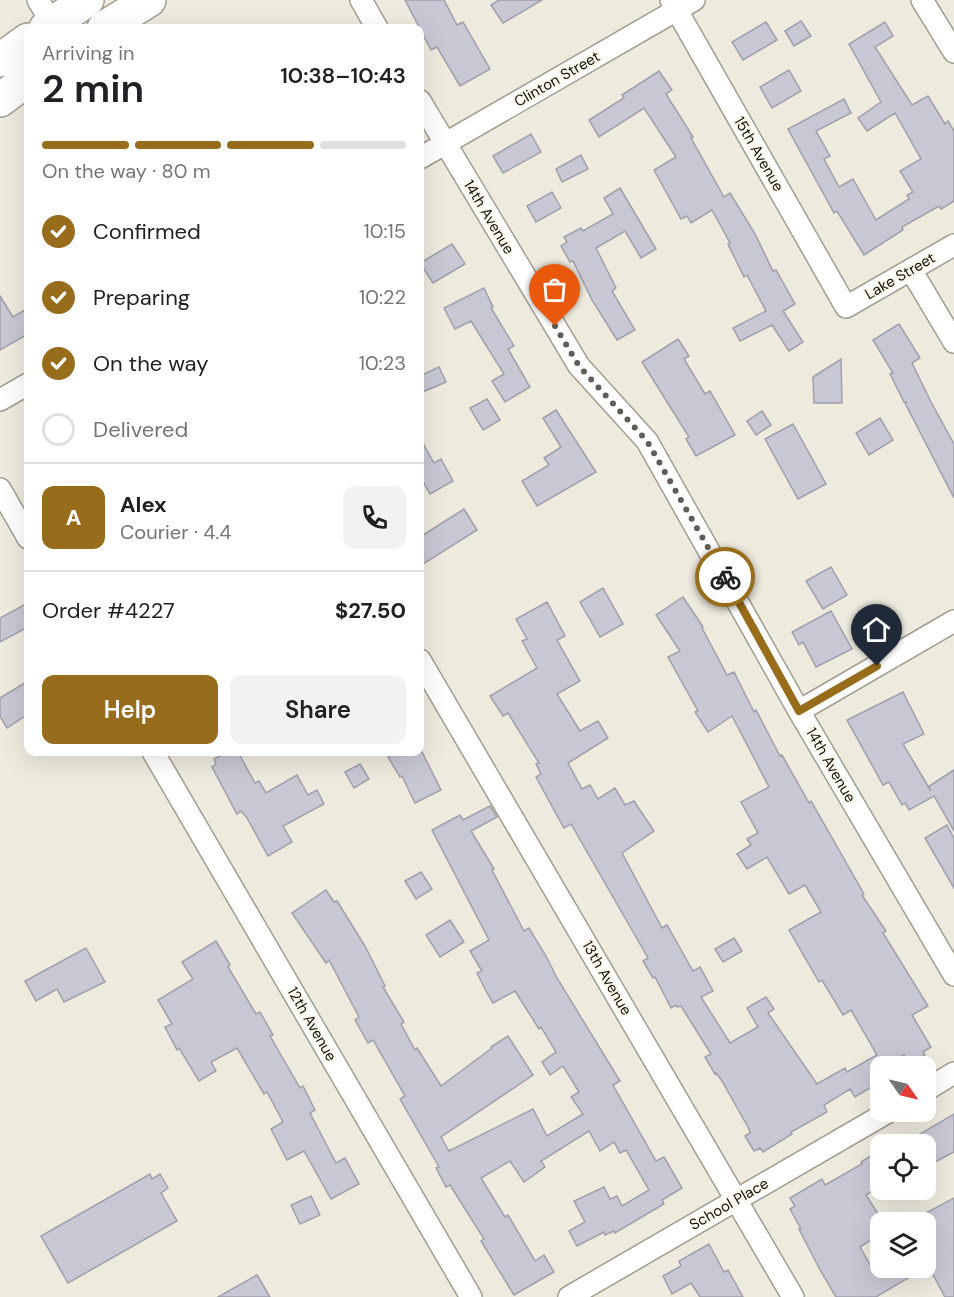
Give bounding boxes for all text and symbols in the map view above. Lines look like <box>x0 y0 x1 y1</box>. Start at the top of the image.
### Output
text: Arriving in <box>42 40 134 66</box>
street label: Clinton Street <box>510 46 604 112</box>
text: 10:38–10:43 <box>280 61 406 90</box>
text: 2 min <box>42 63 144 114</box>
street label: 15th Avenue <box>730 113 788 195</box>
text: On the way · 80 m <box>42 158 210 184</box>
street label: 14th Avenue <box>459 176 519 258</box>
icon: check <box>42 215 75 248</box>
text: Confirmed <box>93 217 201 246</box>
text: 10:15 <box>364 218 406 244</box>
street label: Lake Street <box>861 248 939 304</box>
pin <box>529 264 580 326</box>
icon: bag <box>538 273 571 306</box>
icon: check <box>42 281 75 314</box>
text: Preparing <box>93 283 190 312</box>
text: 10:22 <box>359 284 406 310</box>
icon: check <box>42 347 75 380</box>
text: On the way <box>93 349 208 378</box>
text: 10:23 <box>359 350 406 376</box>
text: Delivered <box>93 415 188 444</box>
button: phone <box>343 486 406 549</box>
text: Alex <box>120 490 167 519</box>
text: A <box>66 503 81 532</box>
text: Courier · 4.4 <box>120 519 231 545</box>
courier <box>695 547 755 607</box>
icon: bike <box>709 561 742 594</box>
text: Order #4227 <box>42 596 175 625</box>
text: $27.50 <box>335 596 406 625</box>
pin <box>851 604 902 666</box>
icon: home <box>860 613 893 646</box>
button: Help <box>42 675 218 744</box>
button: Share <box>230 675 406 744</box>
street label: 14th Avenue <box>802 724 860 806</box>
street label: 13th Avenue <box>578 937 636 1019</box>
street label: 12th Avenue <box>283 983 341 1065</box>
north arrow <box>870 1056 936 1122</box>
map controls <box>870 1056 936 1278</box>
button: locate <box>870 1134 936 1200</box>
street label: School Place <box>686 1173 772 1235</box>
button: layers <box>870 1212 936 1278</box>

